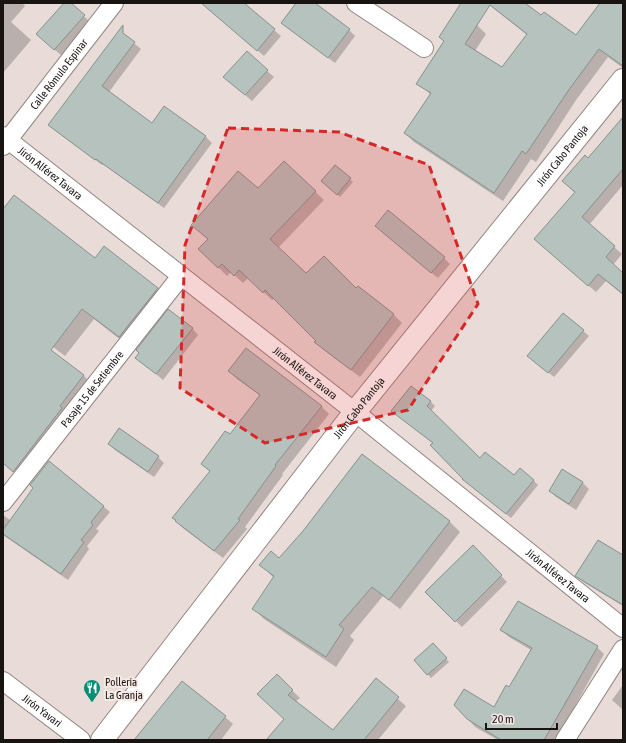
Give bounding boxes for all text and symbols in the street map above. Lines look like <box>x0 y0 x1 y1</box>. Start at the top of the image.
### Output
street label: Calle Rómulo Espinar <box>28 36 90 112</box>
street label: Jirón Cabo Pantoja <box>534 123 590 188</box>
street label: Jirón Alférez Tavara <box>16 144 85 202</box>
street label: Jirón Alférez Tavara <box>271 344 340 402</box>
street label: Pasaje 15 de Setiembre <box>58 348 126 429</box>
street label: Jirón Cabo Pantoja <box>331 375 387 441</box>
street label: Jirón Alférez Tavara <box>524 546 592 605</box>
place label: Pollería La Granja <box>105 676 143 701</box>
restaurant icon: Pollería La Granja <box>82 678 102 703</box>
street label: Jirón Yavari <box>20 692 64 729</box>
scale bar <box>486 705 557 731</box>
text: 20 m <box>492 712 514 726</box>

